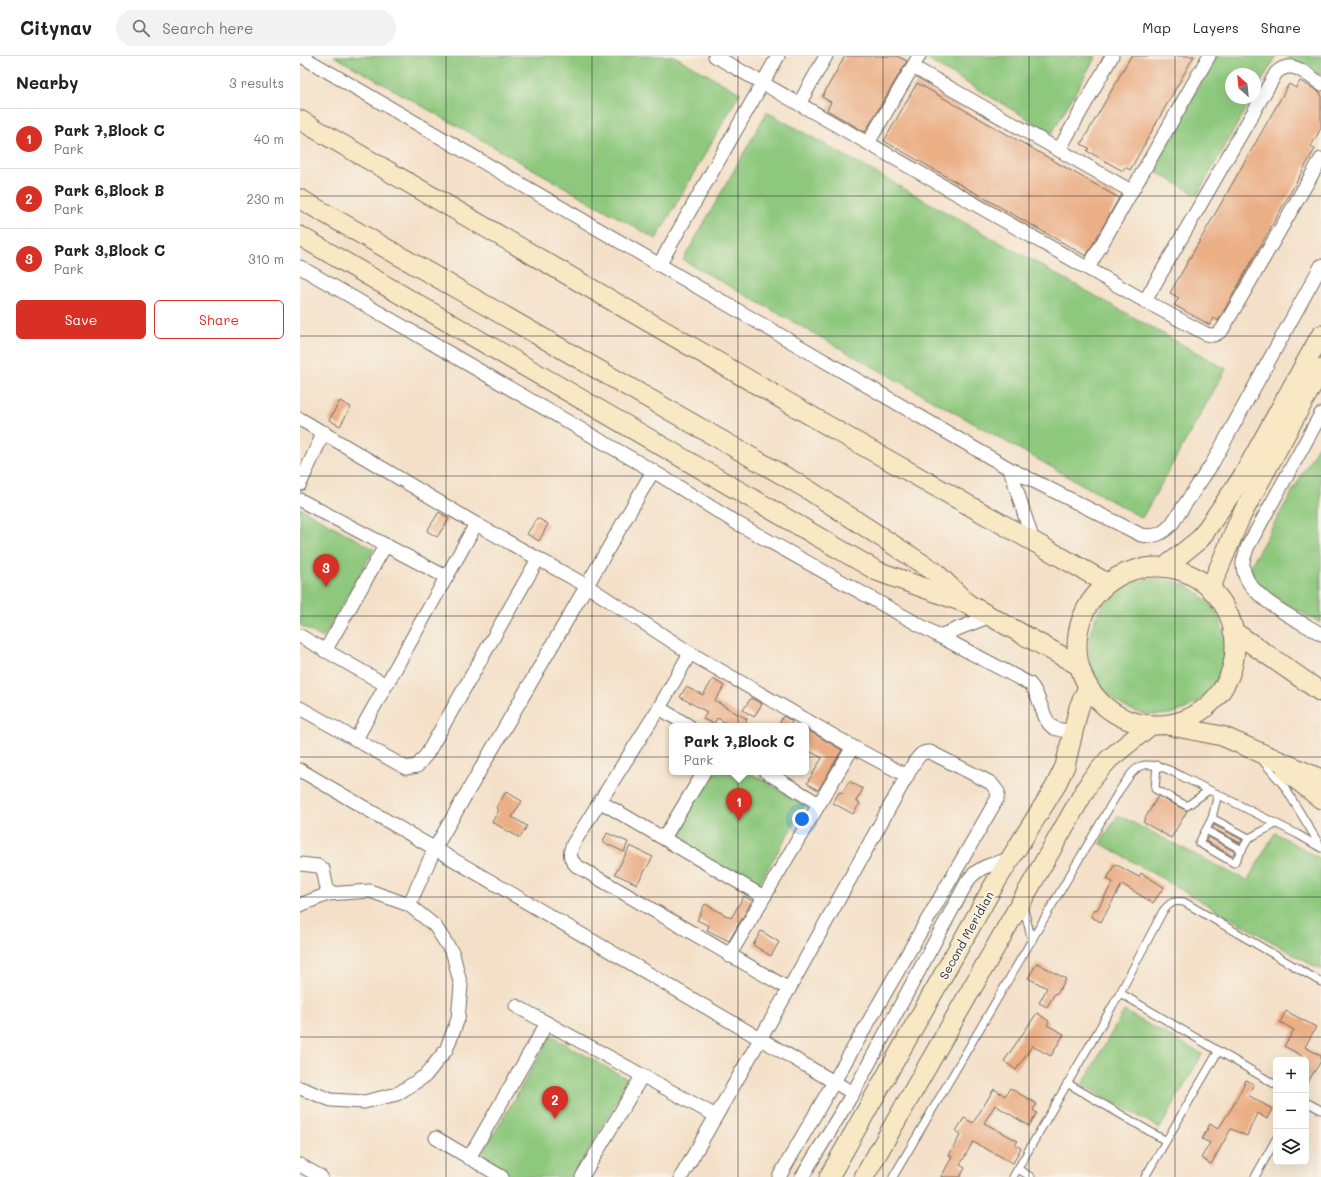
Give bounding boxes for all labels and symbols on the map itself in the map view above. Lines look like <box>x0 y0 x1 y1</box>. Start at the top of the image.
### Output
north arrow <box>1225 68 1261 104</box>
pin: 3 <box>313 554 339 587</box>
pin: 1 <box>726 788 752 821</box>
your location <box>792 809 812 829</box>
street label: Second Meridian <box>935 888 997 982</box>
pin: 2 <box>542 1086 568 1119</box>

